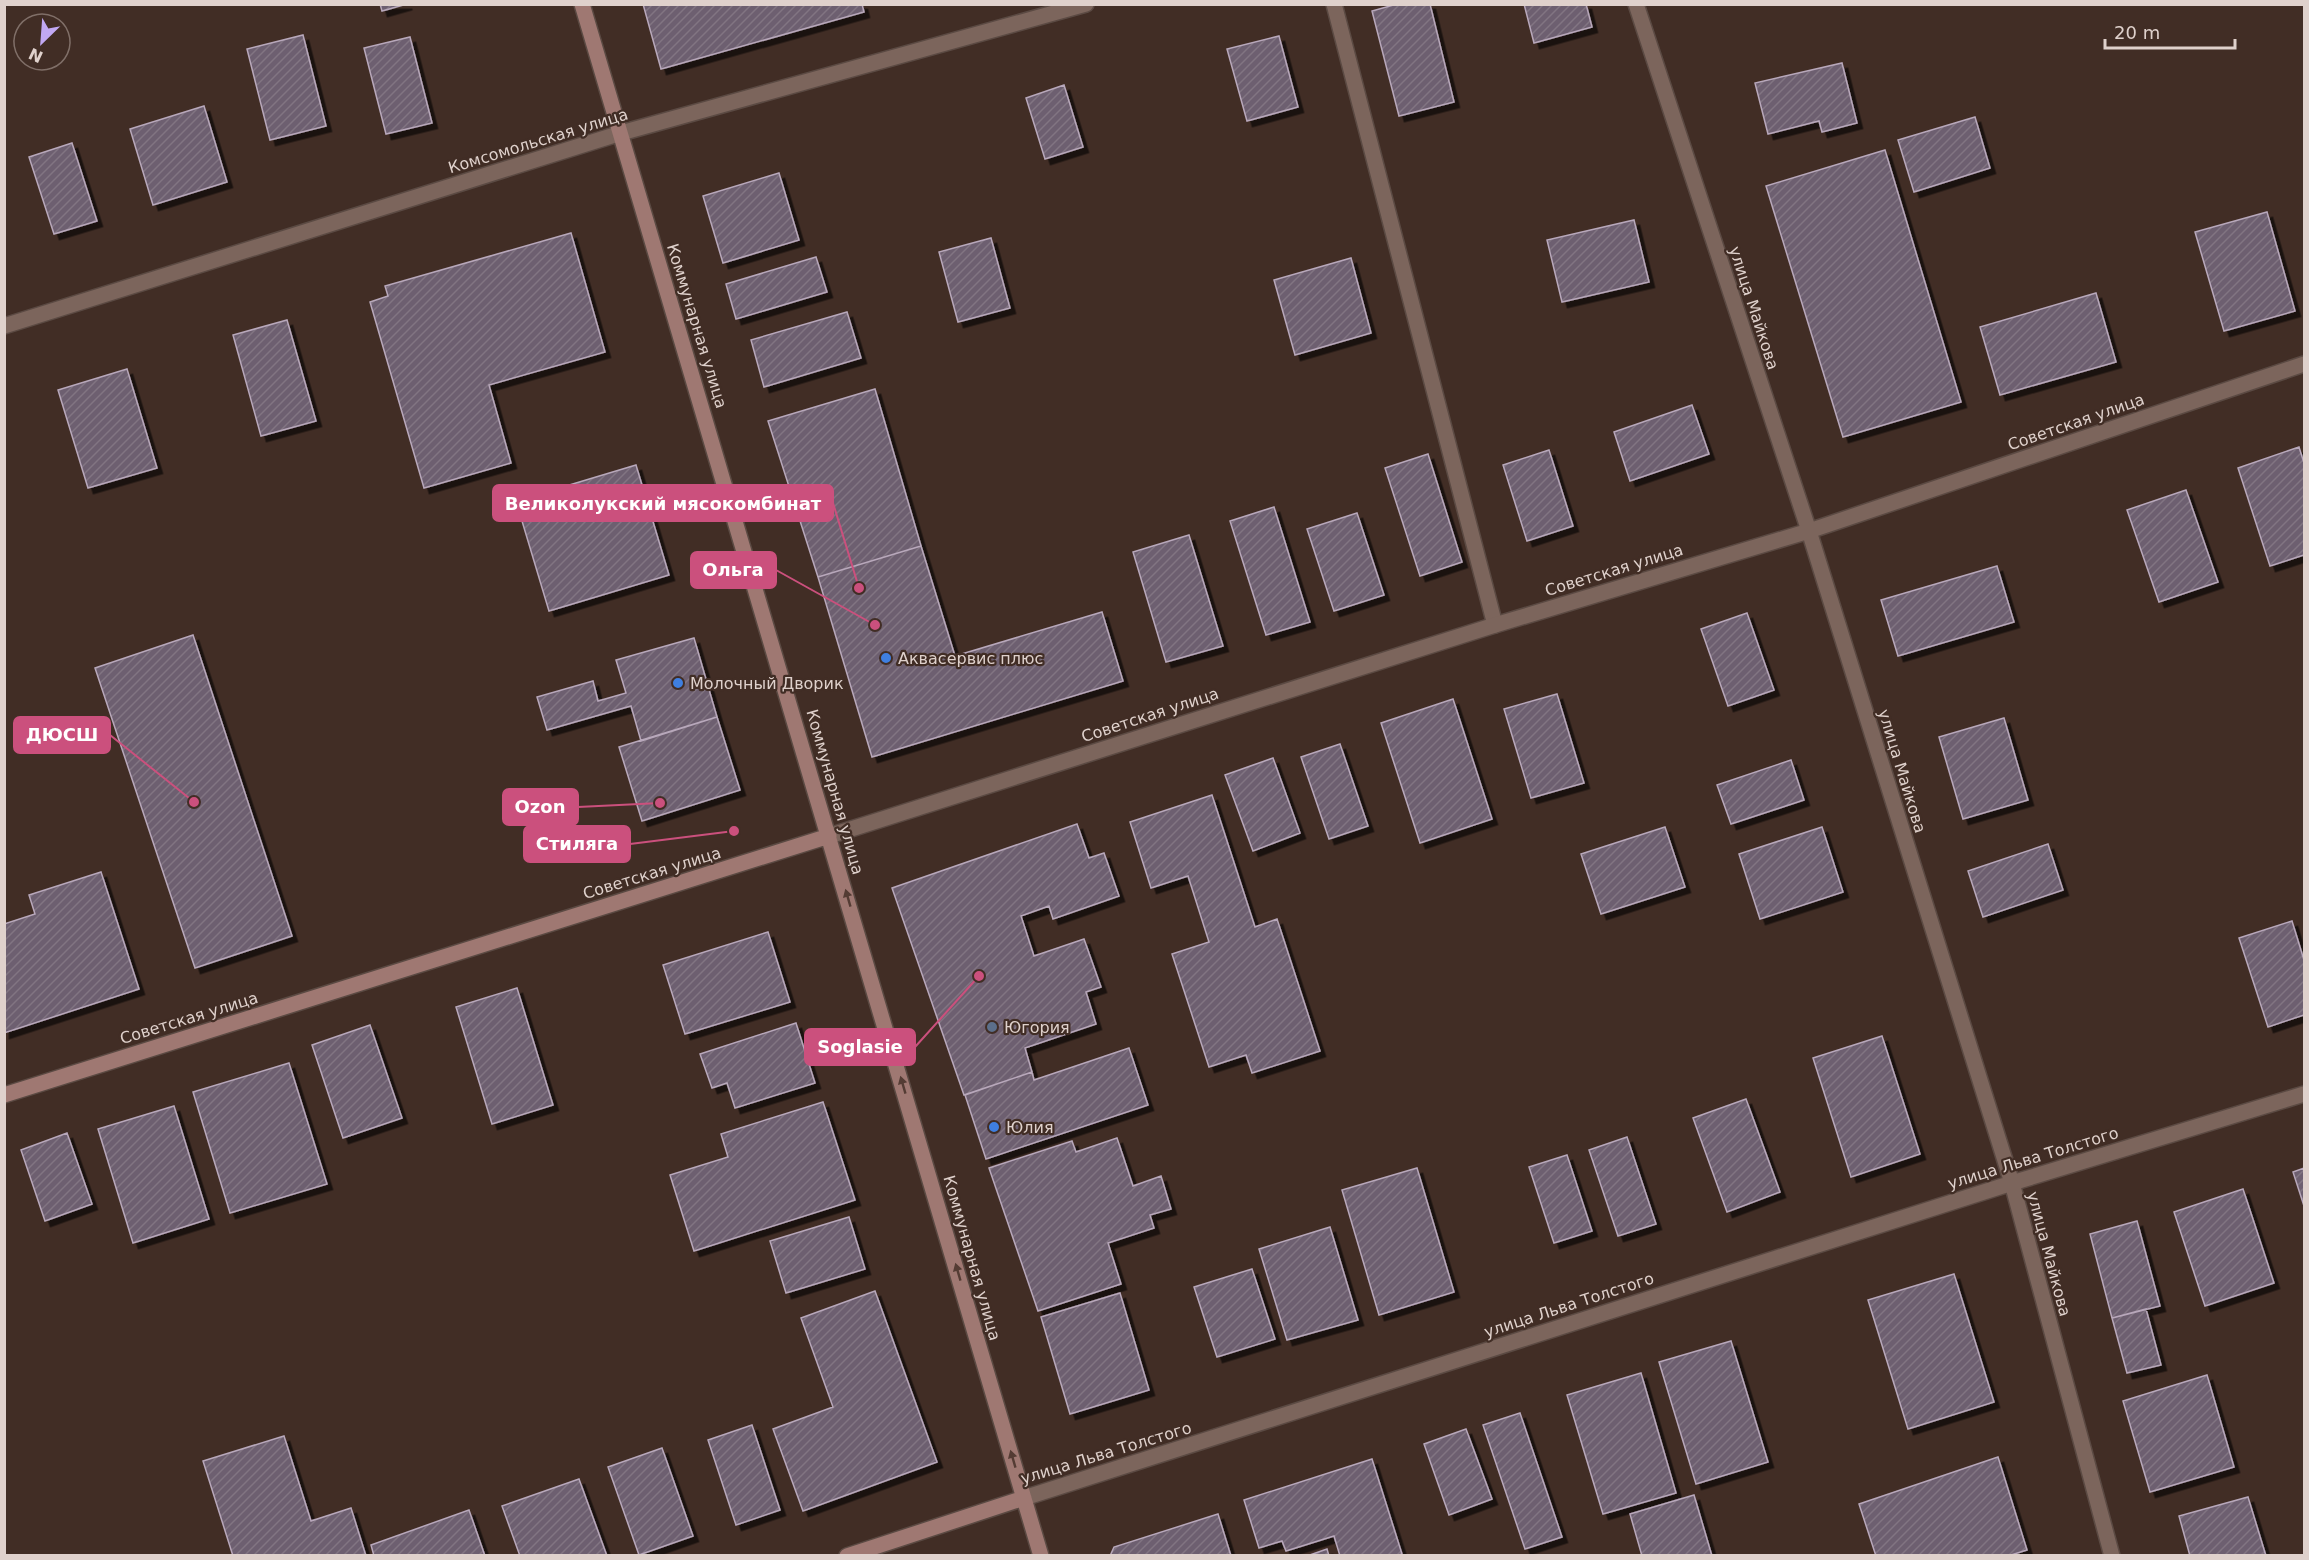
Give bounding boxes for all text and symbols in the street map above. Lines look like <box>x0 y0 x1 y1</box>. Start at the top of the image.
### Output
north arrow <box>12 12 72 72</box>
scale bar <box>2105 12 2236 50</box>
text: 20 m <box>2114 22 2160 43</box>
text: N <box>26 44 46 67</box>
street label: Комсомольская улица <box>446 105 630 177</box>
street label: Коммунарная улица <box>663 241 731 411</box>
street label: улица Майкова <box>1725 244 1783 372</box>
street label: Советская улица <box>2005 390 2147 454</box>
callout: Великолукский мясокомбинат <box>493 485 833 521</box>
text: Великолукский мясокомбинат <box>505 493 822 514</box>
street label: Советская улица <box>1543 540 1685 600</box>
callout: Ольга <box>691 552 776 588</box>
text: Ольга <box>702 559 764 580</box>
place label: Аквасервис плюс <box>898 649 1043 668</box>
marker: Аквасервис плюс <box>879 651 893 665</box>
place label: Молочный Дворик <box>690 674 844 693</box>
marker: Молочный Дворик <box>671 676 685 690</box>
street label: Советская улица <box>1079 684 1221 746</box>
street label: Коммунарная улица <box>802 707 868 877</box>
street label: улица Майкова <box>1874 707 1930 835</box>
callout: ДЮСШ <box>14 717 110 753</box>
text: ДЮСШ <box>26 724 98 745</box>
callout: Ozon <box>503 789 578 825</box>
text: Ozon <box>515 796 565 817</box>
callout: Стиляга <box>524 826 630 862</box>
text: Стиляга <box>536 833 618 854</box>
street label: Советская улица <box>581 843 723 903</box>
one-way arrow <box>843 889 852 907</box>
street label: Советская улица <box>118 988 260 1048</box>
place label: Югория <box>1004 1018 1070 1037</box>
marker: Югория <box>985 1020 999 1034</box>
callout: Soglasie <box>805 1029 915 1065</box>
text: Soglasie <box>817 1036 903 1057</box>
one-way arrow <box>898 1076 907 1094</box>
place label: Юлия <box>1006 1118 1054 1137</box>
marker: Юлия <box>987 1120 1001 1134</box>
street label: улица Льва Толстого <box>1945 1123 2121 1193</box>
street label: Коммунарная улица <box>939 1173 1005 1343</box>
street label: улица Майкова <box>2023 1189 2075 1319</box>
one-way arrow <box>953 1263 962 1281</box>
street label: улица Льва Толстого <box>1482 1269 1656 1341</box>
street label: улица Льва Толстого <box>1018 1418 1194 1488</box>
one-way arrow <box>1008 1450 1017 1468</box>

